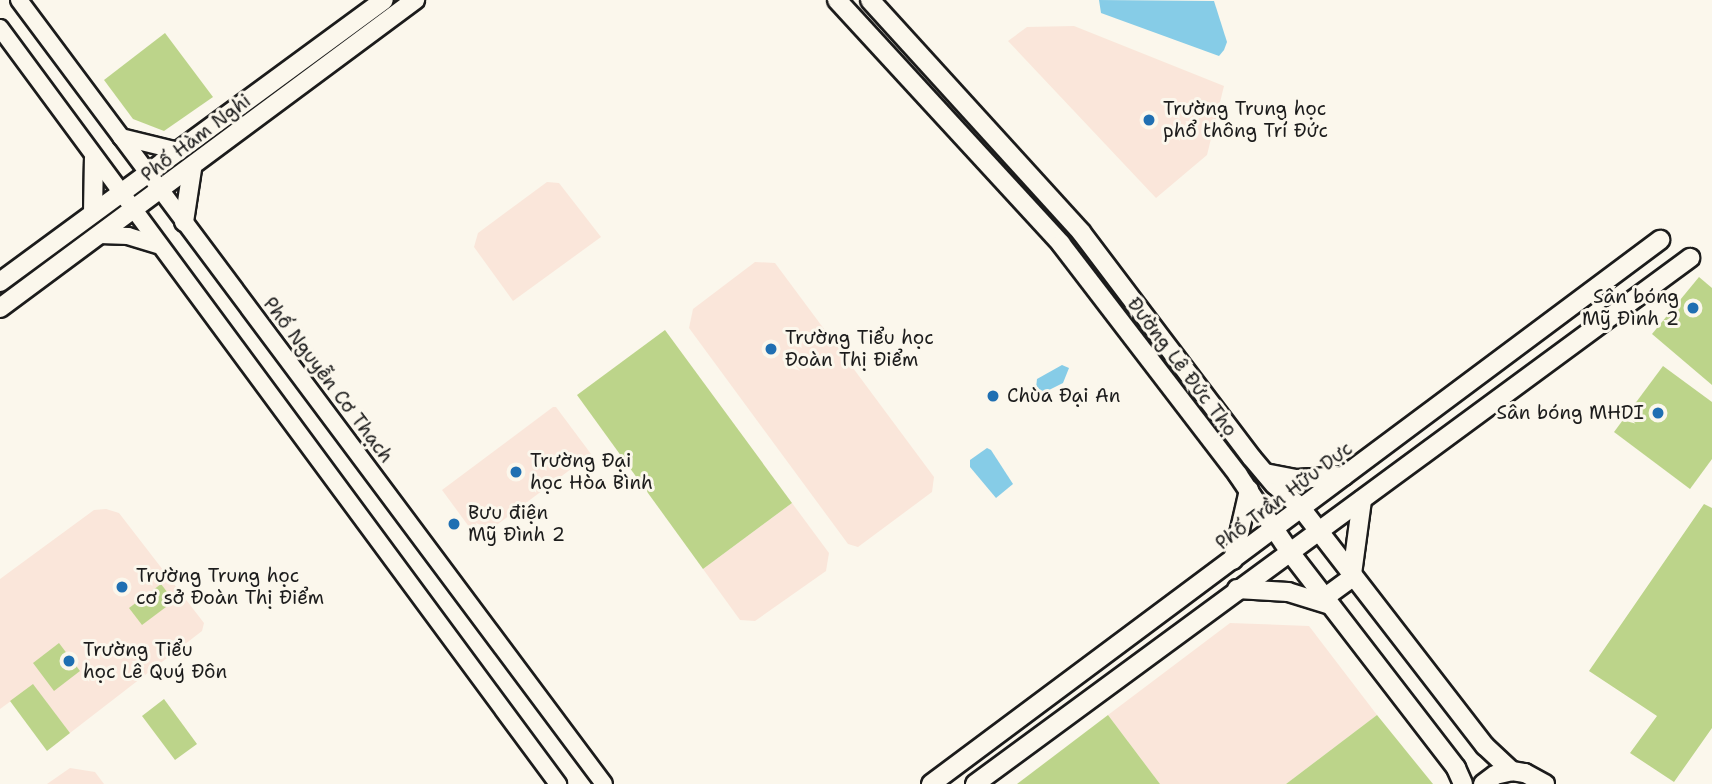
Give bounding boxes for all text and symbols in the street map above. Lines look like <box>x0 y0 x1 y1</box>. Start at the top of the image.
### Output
street label: Phố Hàm Nghi <box>137 89 255 187</box>
place label: Trường Trung học phổ thông Trí Đức <box>1163 98 1328 142</box>
marker: Trường Trung học phổ thông Trí Đức <box>1141 112 1157 128</box>
place label: Sân bóng Mỹ Đình 2 <box>1582 286 1679 330</box>
street label: Phố Nguyễn Cơ Thạch <box>258 293 398 467</box>
street label: Đường Lê Đức Thọ <box>1122 293 1242 441</box>
marker: Sân bóng Mỹ Đình 2 <box>1685 300 1701 316</box>
place label: Trường Tiểu học Đoàn Thị Điểm <box>785 327 934 371</box>
marker: Trường Tiểu học Đoàn Thị Điểm <box>763 341 779 357</box>
place label: Chùa Đại An <box>1007 385 1120 407</box>
marker: Chùa Đại An <box>985 388 1001 404</box>
place label: Sân bóng MHDI <box>1496 402 1644 424</box>
marker: Sân bóng MHDI <box>1650 405 1666 421</box>
street label: Phố Trần Hữu Dực <box>1211 437 1357 555</box>
place label: Trường Đại học Hòa Bình <box>530 450 653 494</box>
marker: Trường Đại học Hòa Bình <box>508 464 524 480</box>
place label: Bưu điện Mỹ Đình 2 <box>468 502 565 546</box>
marker: Bưu điện Mỹ Đình 2 <box>446 516 462 532</box>
place label: Trường Trung học cơ sở Đoàn Thị Điểm <box>136 565 324 609</box>
marker: Trường Trung học cơ sở Đoàn Thị Điểm <box>114 579 130 595</box>
place label: Trường Tiểu học Lê Quý Đôn <box>83 639 227 683</box>
marker: Trường Tiểu học Lê Quý Đôn <box>61 653 77 669</box>

